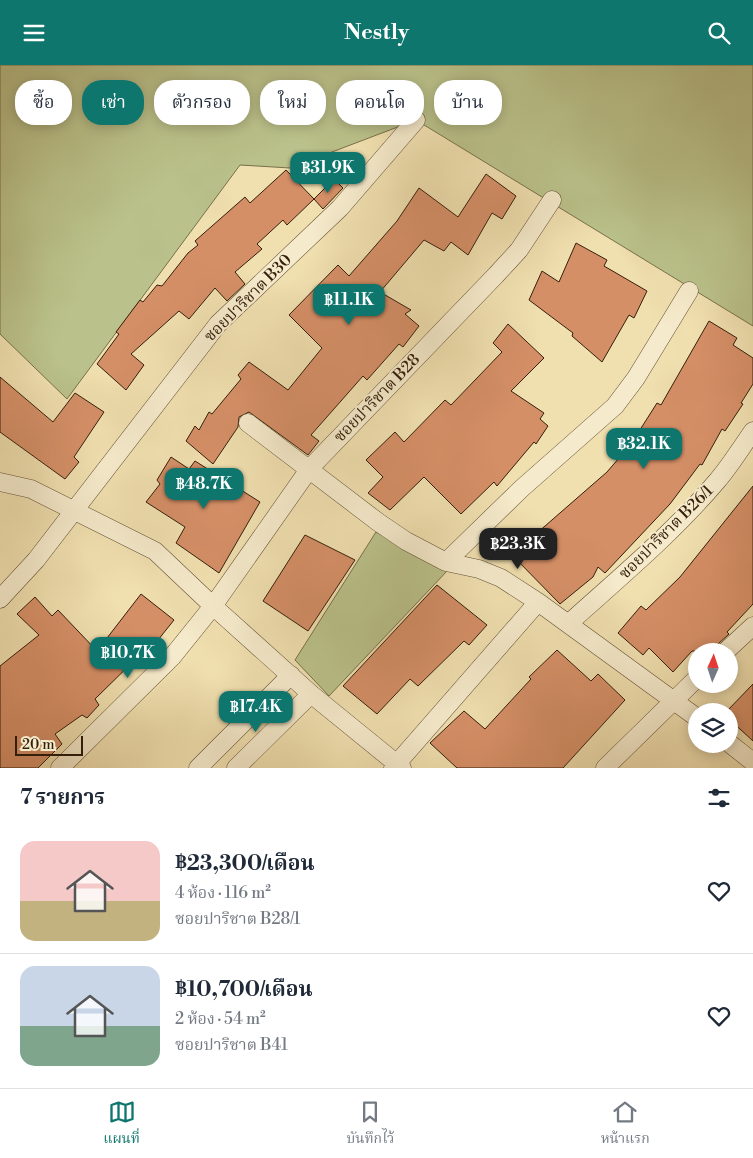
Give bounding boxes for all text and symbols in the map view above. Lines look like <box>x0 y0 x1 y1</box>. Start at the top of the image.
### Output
icon: menu <box>20 19 48 47</box>
text: Nestly <box>344 19 409 46</box>
icon: search <box>705 19 733 47</box>
chip: ซื้อ <box>15 80 72 125</box>
chip: เช่า <box>82 80 144 125</box>
chip: ตัวกรอง <box>154 80 250 125</box>
chip: ใหม่ <box>260 80 326 125</box>
chip: คอนโด <box>336 80 424 125</box>
chip: บ้าน <box>434 80 502 125</box>
pin: ฿31.9K <box>287 151 369 194</box>
text: ฿31.9K <box>301 158 355 178</box>
street label: ซอยปาริชาต B30 <box>200 250 296 346</box>
pin: ฿11.1K <box>308 283 390 326</box>
text: ฿11.1K <box>324 290 374 310</box>
street label: ซอยปาริชาต B28 <box>330 349 424 446</box>
pin: ฿32.1K <box>603 427 685 470</box>
text: ฿32.1K <box>617 434 671 454</box>
pin: ฿48.7K <box>163 467 245 510</box>
text: ฿48.7K <box>176 474 232 494</box>
street label: ซอยปาริชาต B26/1 <box>615 481 717 583</box>
pin: ฿23.3K <box>477 527 559 570</box>
text: ฿23.3K <box>490 534 546 554</box>
pin: ฿10.7K <box>87 637 169 679</box>
text: ฿10.7K <box>101 643 155 663</box>
north arrow <box>688 643 738 693</box>
map controls <box>688 643 738 753</box>
pin: ฿17.4K <box>215 691 297 733</box>
text: ฿17.4K <box>230 697 282 717</box>
button: layers <box>688 703 738 753</box>
scale bar <box>15 733 82 756</box>
text: 20 m <box>22 736 54 754</box>
icon: filters <box>705 784 733 812</box>
text: 7 รายการ <box>20 785 105 811</box>
text: ฿23,300/เดือน <box>175 851 315 877</box>
icon: home <box>60 861 120 921</box>
icon: heart <box>705 877 733 905</box>
text: 4 ห้อง · 116 m² <box>175 883 271 903</box>
text: ซอยปาริชาต B28/1 <box>175 909 300 929</box>
text: ฿10,700/เดือน <box>175 977 313 1003</box>
icon: home <box>60 986 120 1046</box>
icon: heart <box>705 1002 733 1030</box>
text: 2 ห้อง · 54 m² <box>175 1009 266 1029</box>
text: ซอยปาริชาต B41 <box>175 1035 288 1055</box>
tab: แผนที่ <box>103 1098 140 1150</box>
tab: บันทึกไว้ <box>346 1098 394 1150</box>
tab: หน้าแรก <box>601 1098 650 1150</box>

